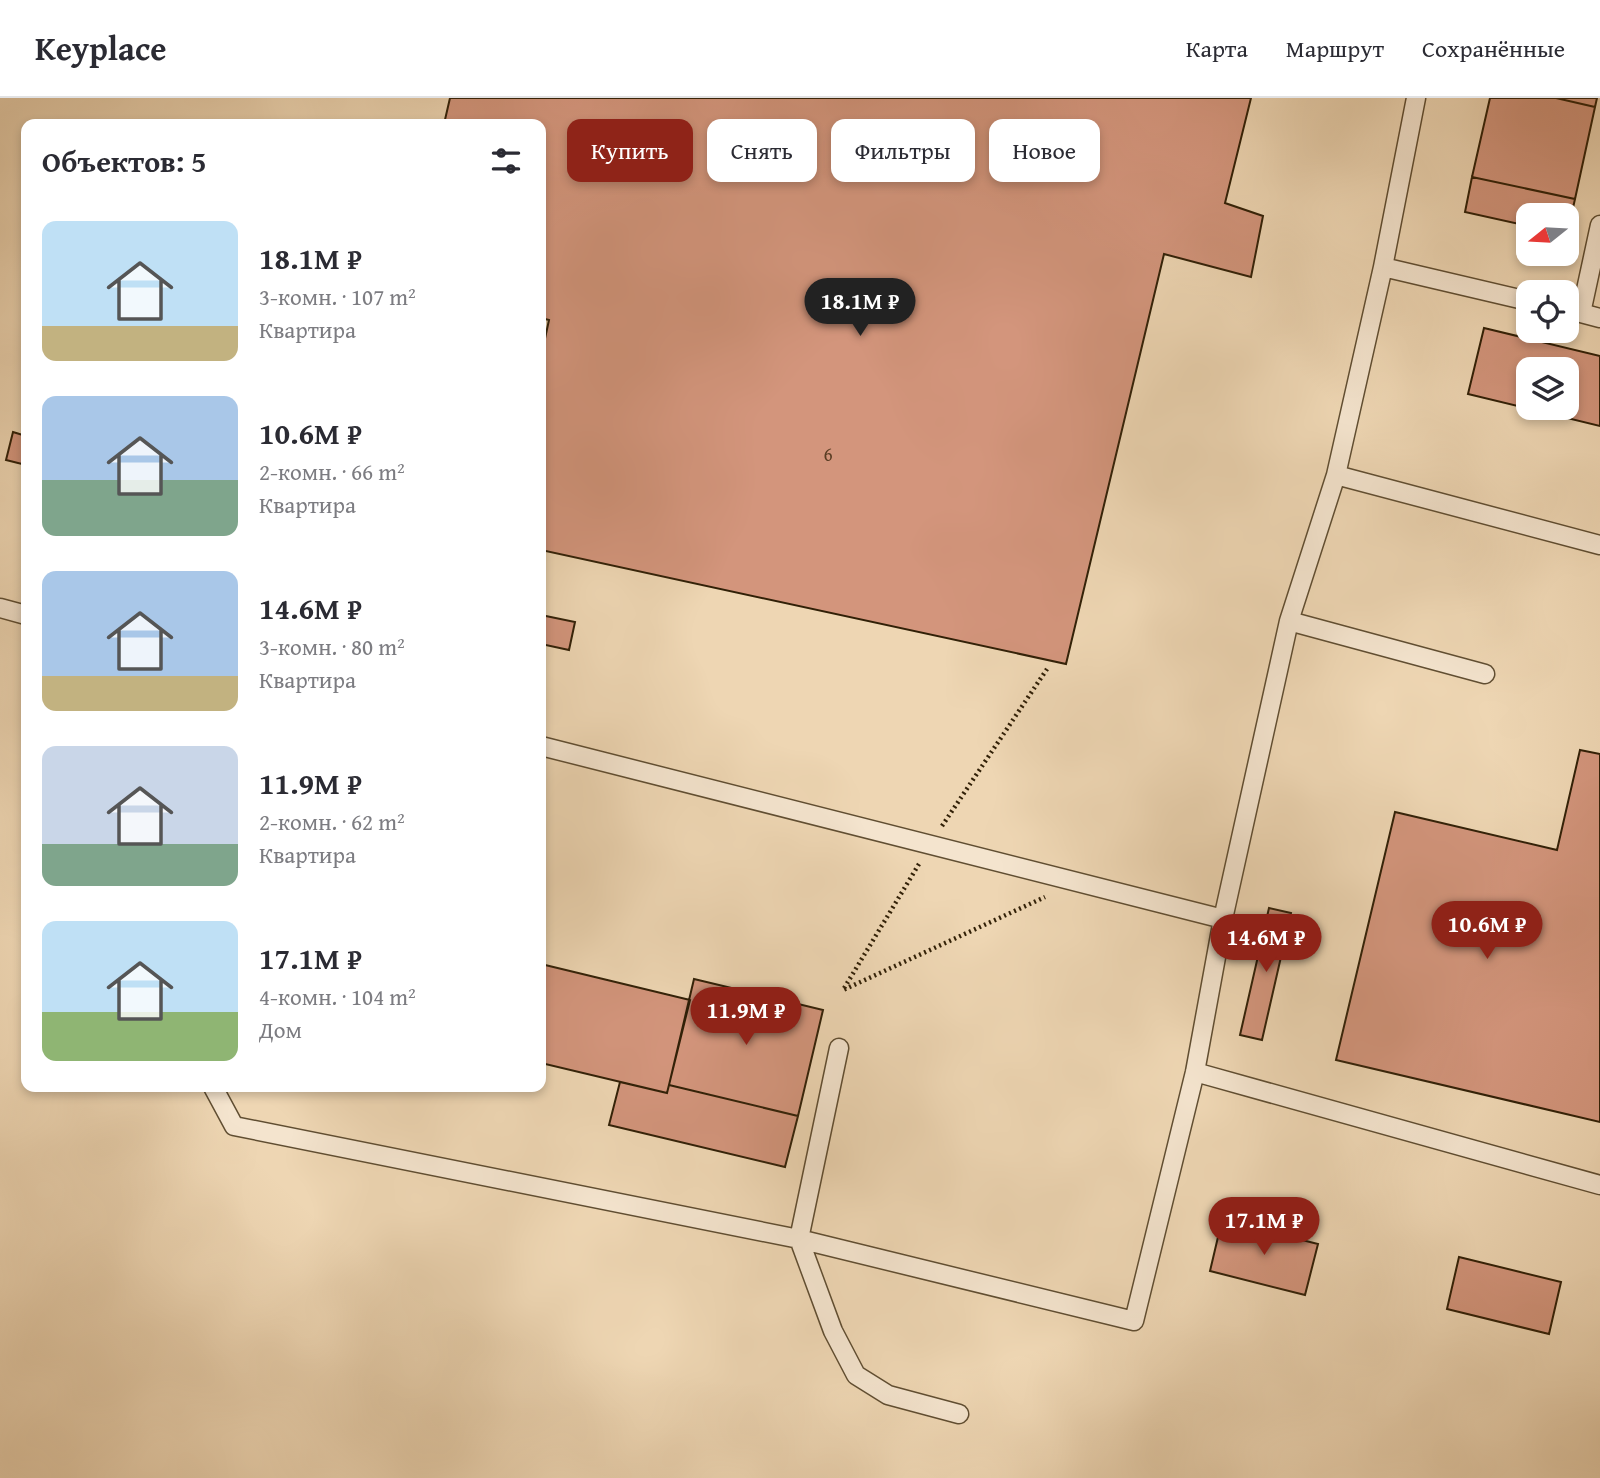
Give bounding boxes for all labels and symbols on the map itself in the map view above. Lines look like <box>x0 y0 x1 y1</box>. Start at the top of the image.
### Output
north arrow <box>1516 203 1578 266</box>
pin: 18.1M ₽ <box>795 278 925 338</box>
house number: 6 <box>823 440 833 468</box>
pin: 10.6M ₽ <box>1422 902 1552 961</box>
pin: 14.6M ₽ <box>1201 914 1331 974</box>
pin: 11.9M ₽ <box>681 988 811 1047</box>
pin: 17.1M ₽ <box>1199 1198 1329 1257</box>

